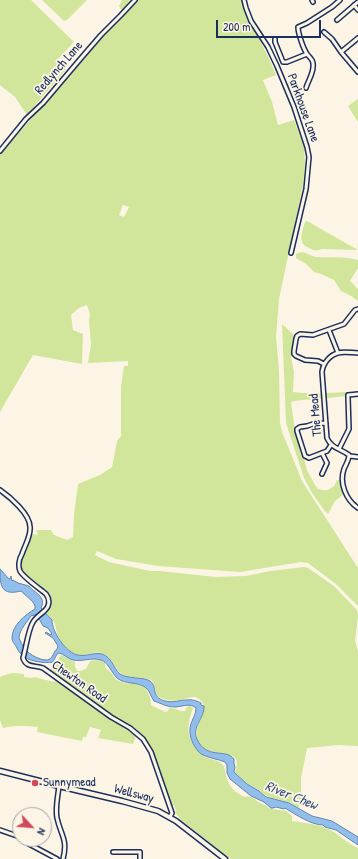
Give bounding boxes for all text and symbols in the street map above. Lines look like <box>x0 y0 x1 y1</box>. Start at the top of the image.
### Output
scale bar <box>218 12 323 38</box>
text: 200 m <box>223 18 250 35</box>
street label: Redlynch Lane <box>32 38 86 98</box>
street label: Parkhouse Lane <box>283 72 323 144</box>
street label: The Mead <box>306 393 326 437</box>
street label: Chewton Road <box>48 657 110 707</box>
place label: Sunnymead <box>43 775 96 791</box>
marker: Sunnymead <box>30 778 40 788</box>
water label: River Chew <box>262 778 320 814</box>
street label: Wellsway <box>112 781 156 807</box>
north arrow <box>12 807 52 847</box>
text: N <box>34 826 49 838</box>

